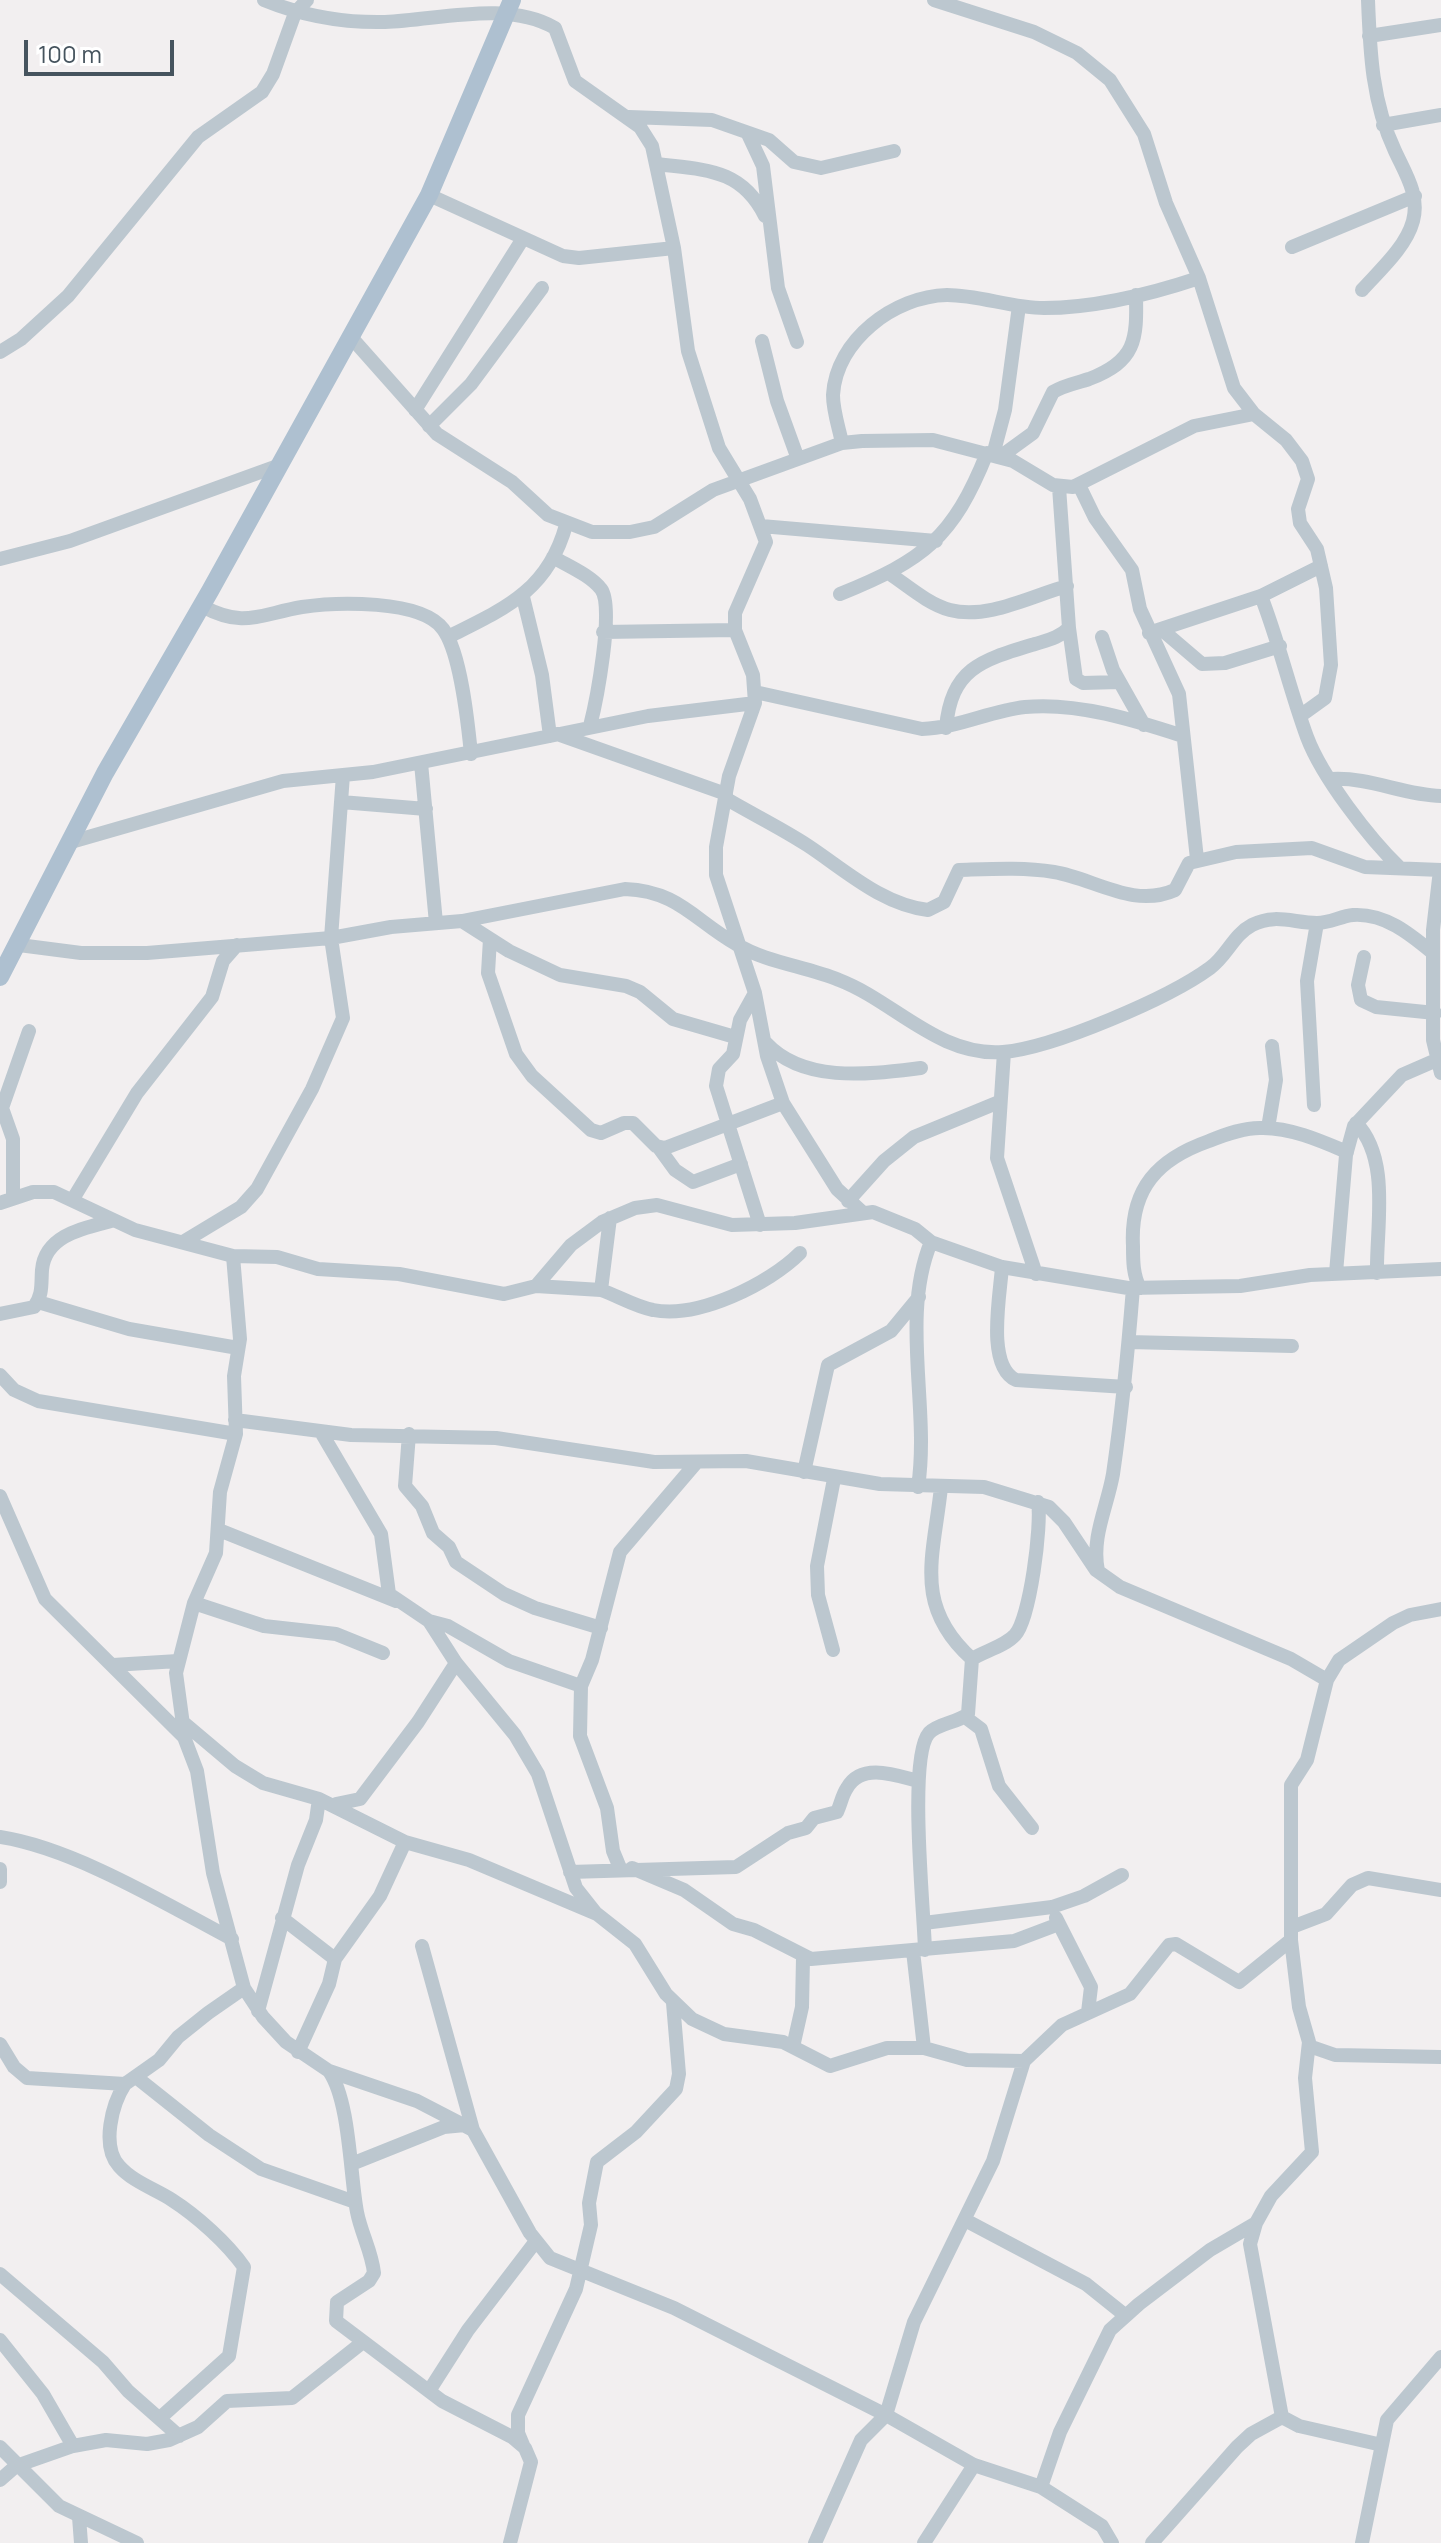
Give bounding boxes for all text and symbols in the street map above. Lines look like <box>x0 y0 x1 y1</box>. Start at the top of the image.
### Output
scale bar <box>28 24 178 74</box>
text: 100 m <box>38 37 102 70</box>

